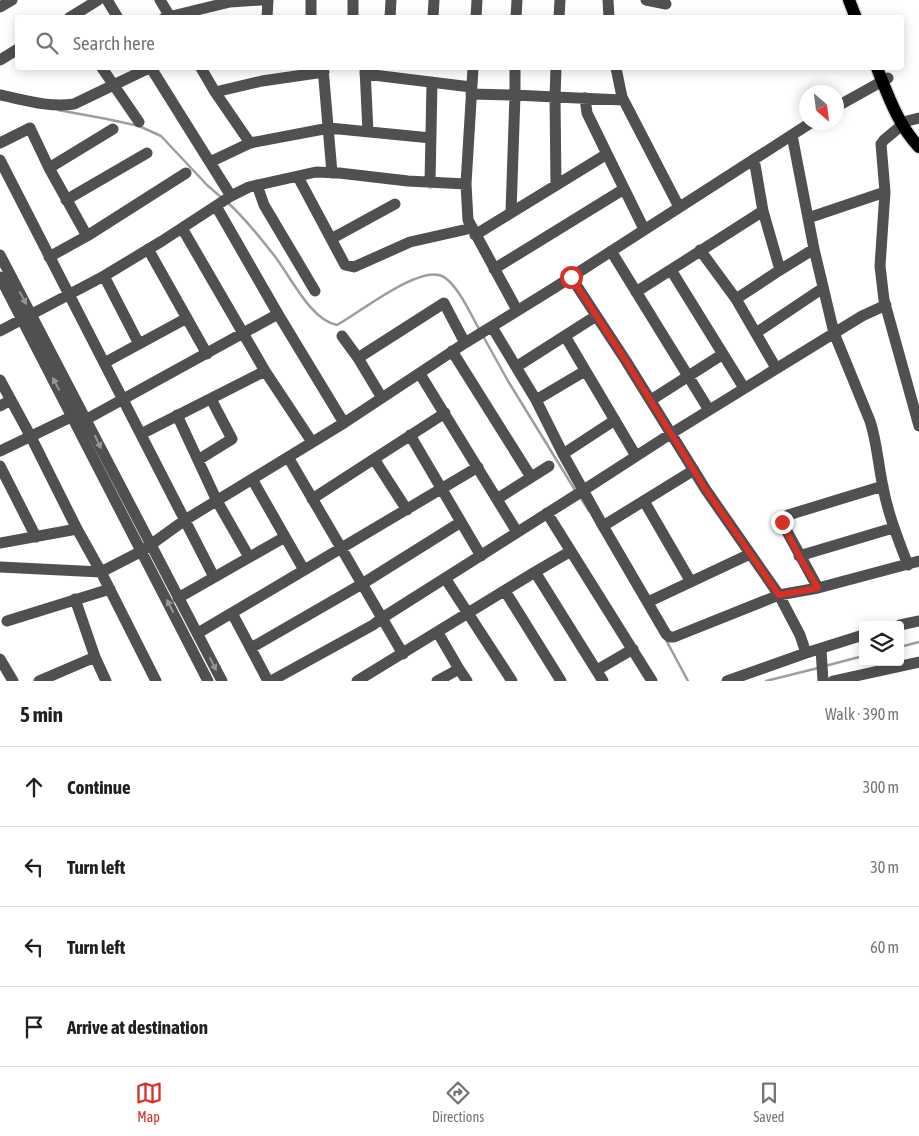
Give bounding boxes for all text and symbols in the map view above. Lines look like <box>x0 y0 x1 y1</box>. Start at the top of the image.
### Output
search box <box>15 15 904 70</box>
icon: search <box>33 29 61 57</box>
text: Search here <box>73 32 155 54</box>
north arrow <box>799 85 844 130</box>
route start <box>560 266 583 289</box>
one-way arrow <box>19 291 27 305</box>
one-way arrow <box>52 377 60 391</box>
one-way arrow <box>94 435 102 449</box>
route end <box>771 511 794 534</box>
one-way arrow <box>166 599 174 613</box>
map controls <box>859 621 904 666</box>
button: layers <box>859 621 904 666</box>
one-way arrow <box>209 657 217 671</box>
text: 5 min <box>20 702 63 726</box>
text: Walk · 390 m <box>825 705 899 723</box>
icon: ahead <box>20 773 48 801</box>
text: Continue <box>67 776 131 798</box>
text: 300 m <box>863 778 899 796</box>
icon: left <box>20 853 48 881</box>
text: Turn left <box>67 856 125 878</box>
text: 30 m <box>870 858 899 876</box>
icon: left <box>20 933 48 961</box>
text: Turn left <box>67 936 125 958</box>
text: 60 m <box>870 938 899 956</box>
icon: arrive <box>20 1013 48 1041</box>
text: Arrive at destination <box>67 1016 208 1038</box>
tab: Map <box>135 1079 163 1125</box>
tab: Directions <box>432 1079 484 1125</box>
tab: Saved <box>753 1079 784 1125</box>

